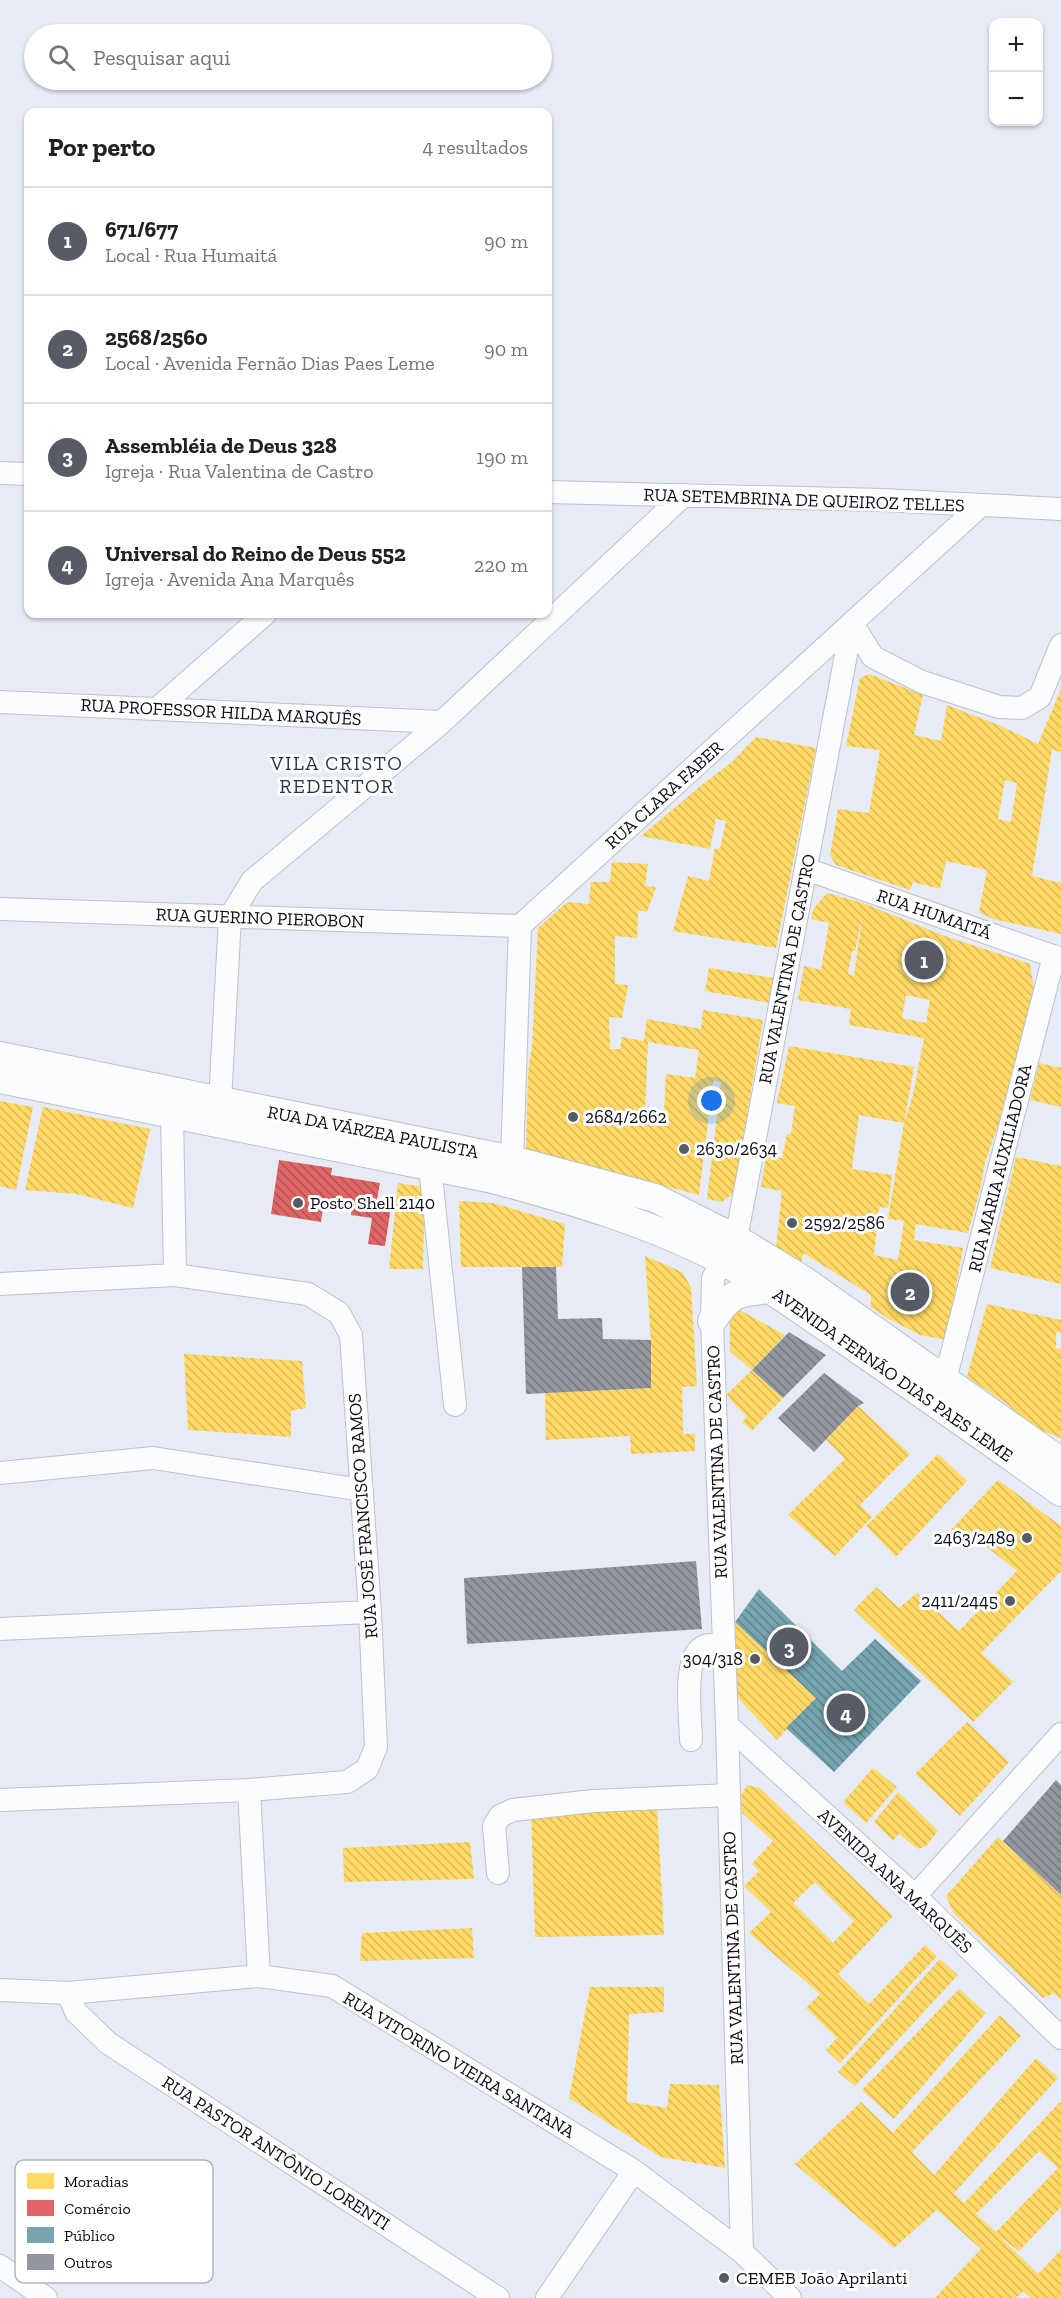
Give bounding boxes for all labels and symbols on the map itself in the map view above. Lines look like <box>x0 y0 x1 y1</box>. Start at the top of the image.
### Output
street label: RUA SETEMBRINA DE QUEIROZ TELLES <box>643 483 965 517</box>
street label: RUA PROFESSOR HILDA MARQUÊS <box>80 694 362 730</box>
street label: RUA CLARA FABER <box>601 736 727 854</box>
district label: VILA CRISTO REDENTOR <box>270 751 403 798</box>
street label: RUA VALENTINA DE CASTRO <box>754 852 820 1086</box>
street label: RUA HUMAITÁ <box>874 884 995 944</box>
street label: RUA GUERINO PIEROBON <box>155 903 365 933</box>
pin: 1 <box>904 938 944 982</box>
street label: RUA MARIA AUXILIADORA <box>963 1061 1037 1274</box>
your location <box>697 1086 726 1115</box>
street label: RUA DA VÁRZEA PAULISTA <box>266 1101 481 1163</box>
place label: 2684/2662 <box>585 1106 667 1128</box>
marker: 2684/2662 <box>566 1110 580 1124</box>
place label: 2630/2634 <box>696 1138 778 1160</box>
marker: 2630/2634 <box>677 1142 691 1156</box>
place label: Posto Shell 2140 <box>310 1192 435 1214</box>
marker: Posto Shell 2140 <box>291 1196 305 1210</box>
place label: 2592/2586 <box>804 1212 885 1234</box>
marker: 2592/2586 <box>785 1216 799 1230</box>
pin: 2 <box>890 1270 930 1314</box>
street label: AVENIDA FERNÃO DIAS PAES LEME <box>769 1283 1017 1467</box>
street label: RUA VALENTINA DE CASTRO <box>702 1345 732 1579</box>
street label: RUA JOSÉ FRANCISCO RAMOS <box>343 1392 383 1640</box>
place label: 2463/2489 <box>934 1527 1015 1549</box>
marker: 2463/2489 <box>1020 1531 1034 1545</box>
place label: 2411/2445 <box>921 1590 998 1612</box>
marker: 2411/2445 <box>1003 1594 1017 1608</box>
pin: 3 <box>770 1624 808 1670</box>
place label: 304/318 <box>683 1648 743 1670</box>
marker: 304/318 <box>748 1652 762 1666</box>
pin: 4 <box>826 1690 866 1736</box>
street label: AVENIDA ANA MARQUÊS <box>813 1804 977 1958</box>
street label: RUA VALENTINA DE CASTRO <box>718 1831 748 2065</box>
street label: RUA VITORINO VIEIRA SANTANA <box>339 1987 579 2143</box>
street label: RUA PASTOR ANTÔNIO LORENTI <box>158 2071 394 2235</box>
legend <box>15 2160 213 2283</box>
text: Moradias <box>64 2172 128 2191</box>
text: Comércio <box>64 2199 131 2218</box>
text: Público <box>64 2226 115 2245</box>
text: Outros <box>64 2253 113 2272</box>
place label: CEMEB João Aprilanti <box>736 2267 907 2289</box>
marker: CEMEB João Aprilanti <box>717 2271 731 2285</box>

